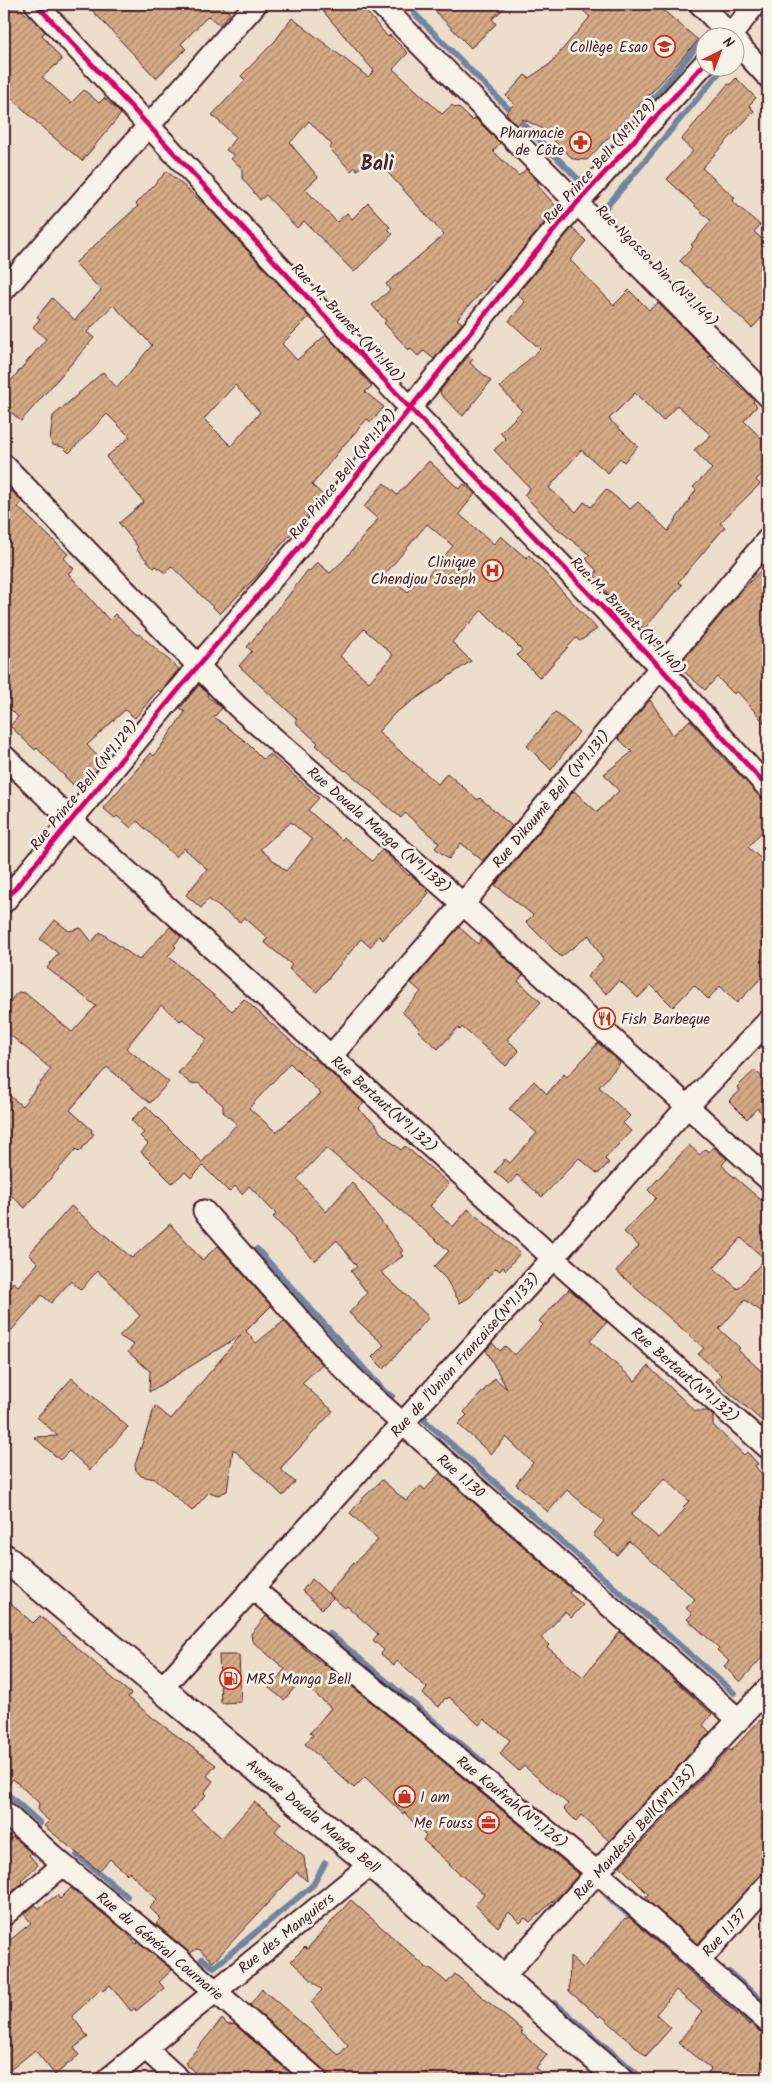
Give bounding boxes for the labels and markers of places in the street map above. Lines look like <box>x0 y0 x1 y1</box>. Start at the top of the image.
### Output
school or university icon: Collège Esao <box>652 35 676 59</box>
place label: Collège Esao <box>569 36 648 60</box>
place label: Pharmacie de Côte <box>500 122 564 163</box>
pharmacy icon: Pharmacie de Côte <box>568 130 592 154</box>
place label: Clinique Chendjou Joseph <box>371 551 476 592</box>
hospital icon: Clinique Chendjou Joseph <box>480 559 504 583</box>
restaurant icon: Fish Barbeque <box>593 1007 617 1031</box>
place label: Fish Barbeque <box>621 1008 710 1032</box>
fuel station icon: MRS Manga Bell <box>218 1667 242 1691</box>
place label: MRS Manga Bell <box>246 1668 352 1692</box>
shop icon: I am <box>392 1785 416 1809</box>
place label: I am <box>420 1786 450 1810</box>
office icon: Me Fouss <box>477 1811 501 1835</box>
place label: Me Fouss <box>414 1812 474 1836</box>

